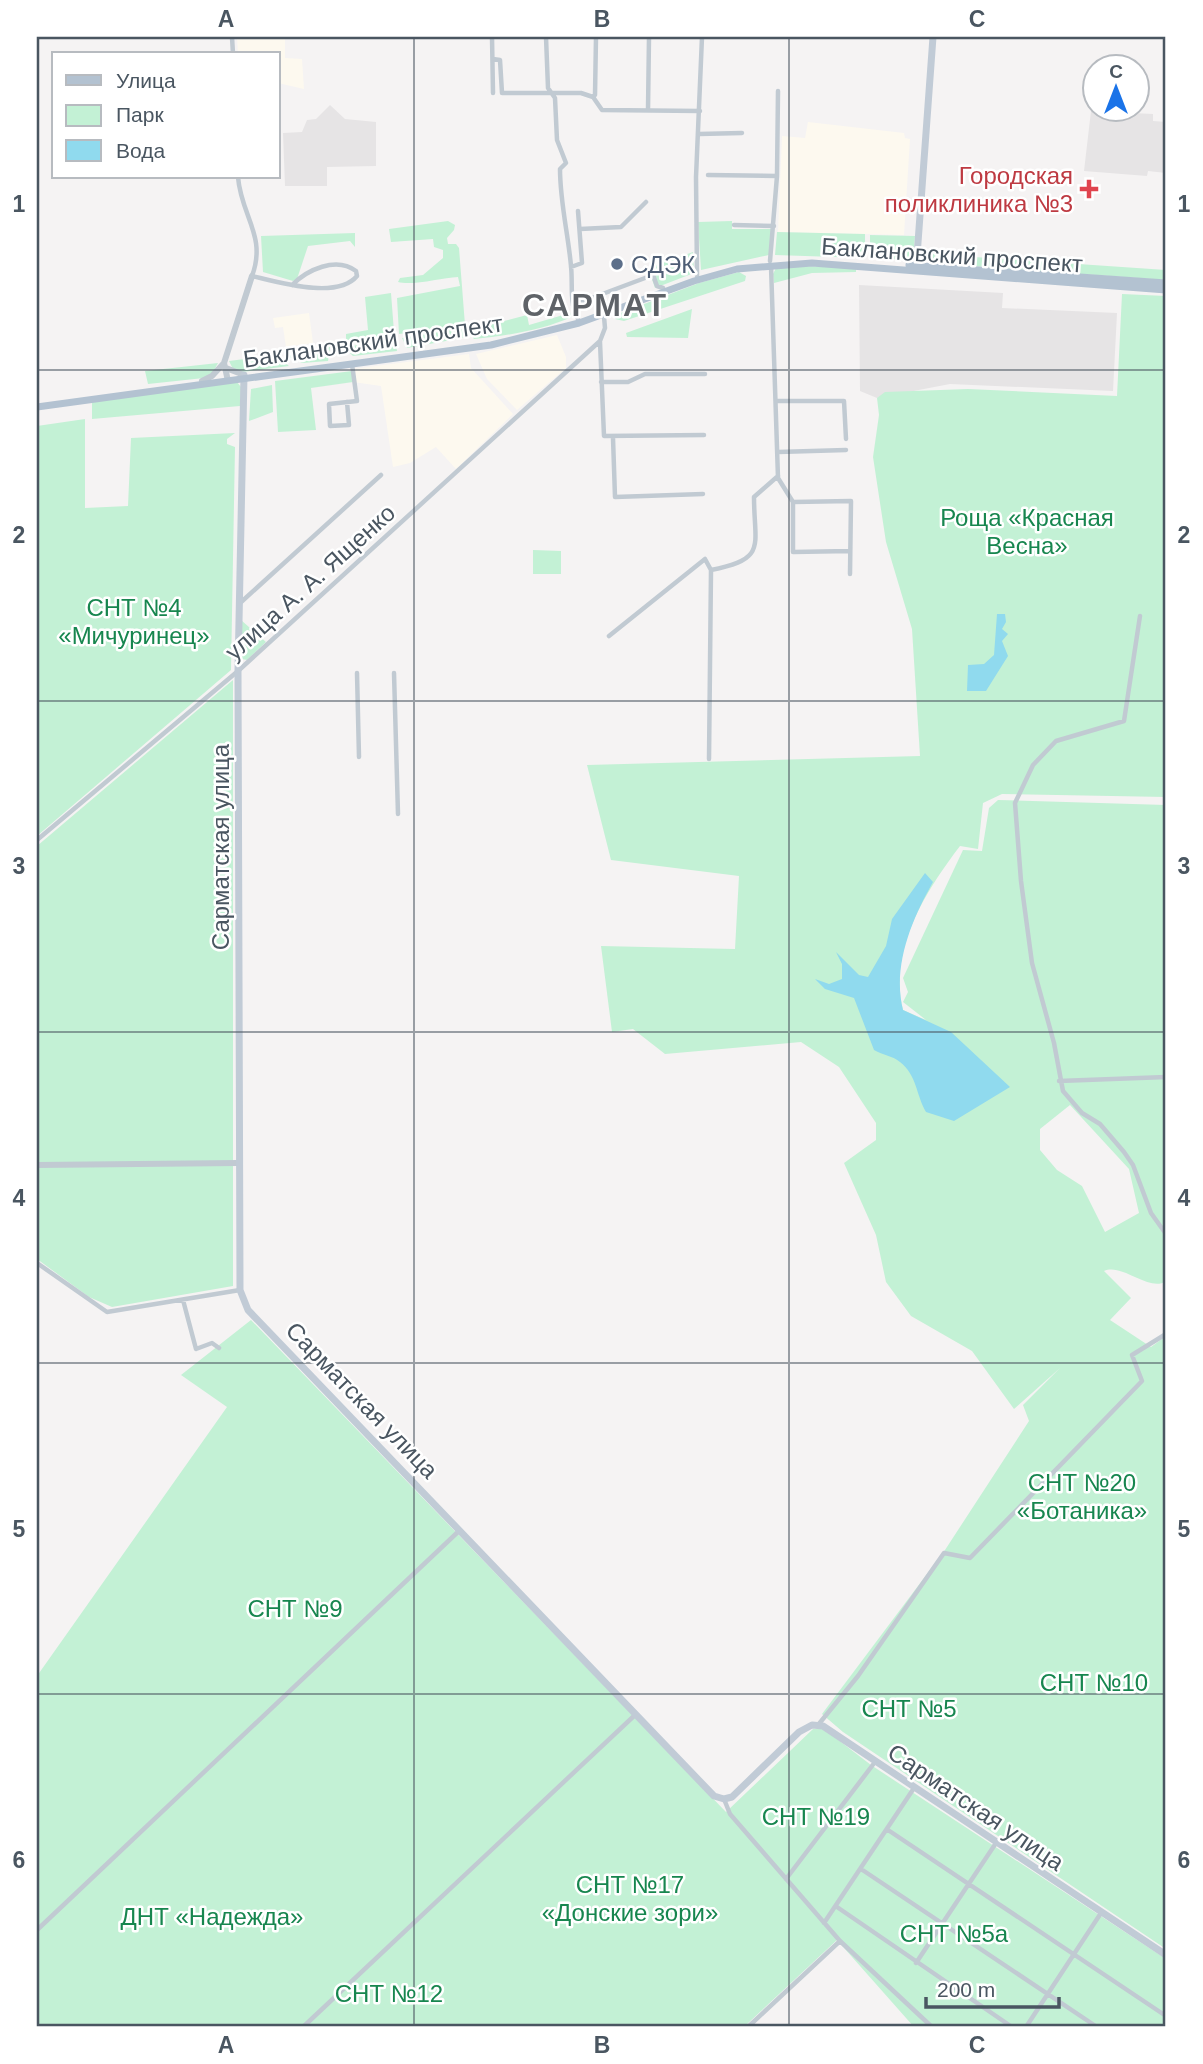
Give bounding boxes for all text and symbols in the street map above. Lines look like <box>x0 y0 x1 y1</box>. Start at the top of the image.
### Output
text: A <box>218 6 234 32</box>
text: B <box>594 6 610 32</box>
text: C <box>969 6 985 32</box>
legend <box>52 52 280 178</box>
north arrow <box>1080 52 1150 122</box>
text: С <box>1109 61 1123 82</box>
text: Улица <box>116 69 176 92</box>
text: Парк <box>116 103 164 126</box>
text: Вода <box>116 139 165 162</box>
place label: Городская поликлиника №3 <box>885 162 1073 217</box>
marker: Городская поликлиника №3 <box>1079 179 1099 199</box>
text: 1 <box>13 191 26 217</box>
text: 1 <box>1178 191 1191 217</box>
street label: Баклановский проспект <box>820 232 1084 278</box>
place label: СДЭК <box>631 251 695 278</box>
marker: СДЭК <box>609 256 625 272</box>
district label: САРМАТ <box>522 287 668 323</box>
street label: Баклановский проспект <box>241 309 505 373</box>
street label: улица А. А. Ященко <box>220 499 400 665</box>
park label: Роща «Красная Весна» <box>940 504 1114 559</box>
text: 2 <box>13 522 25 548</box>
text: 2 <box>1178 522 1190 548</box>
park label: СНТ №4 «Мичуринец» <box>58 594 210 649</box>
street label: Сарматская улица <box>207 743 234 950</box>
text: 3 <box>13 853 25 879</box>
text: 3 <box>1178 853 1190 879</box>
text: 4 <box>13 1185 26 1211</box>
text: 4 <box>1178 1185 1191 1211</box>
street label: Сарматская улица <box>281 1316 444 1484</box>
park label: СНТ №20 «Ботаника» <box>1017 1469 1147 1524</box>
text: 5 <box>13 1516 26 1542</box>
text: 5 <box>1178 1516 1191 1542</box>
park label: СНТ №9 <box>247 1595 343 1622</box>
park label: СНТ №10 <box>1040 1669 1148 1696</box>
park label: СНТ №5 <box>861 1695 957 1722</box>
street label: Сарматская улица <box>883 1738 1070 1876</box>
park label: СНТ №19 <box>762 1803 870 1830</box>
text: 6 <box>13 1847 25 1873</box>
text: 6 <box>1178 1847 1190 1873</box>
park label: СНТ №17 «Донские зори» <box>542 1871 718 1926</box>
park label: ДНТ «Надежда» <box>121 1903 303 1930</box>
park label: СНТ №5а <box>900 1920 1009 1947</box>
scale bar <box>926 1966 1060 2010</box>
text: 200 m <box>937 1978 995 2001</box>
park label: СНТ №12 <box>335 1980 443 2007</box>
text: A <box>218 2032 234 2058</box>
text: B <box>594 2032 610 2058</box>
text: C <box>969 2032 985 2058</box>

